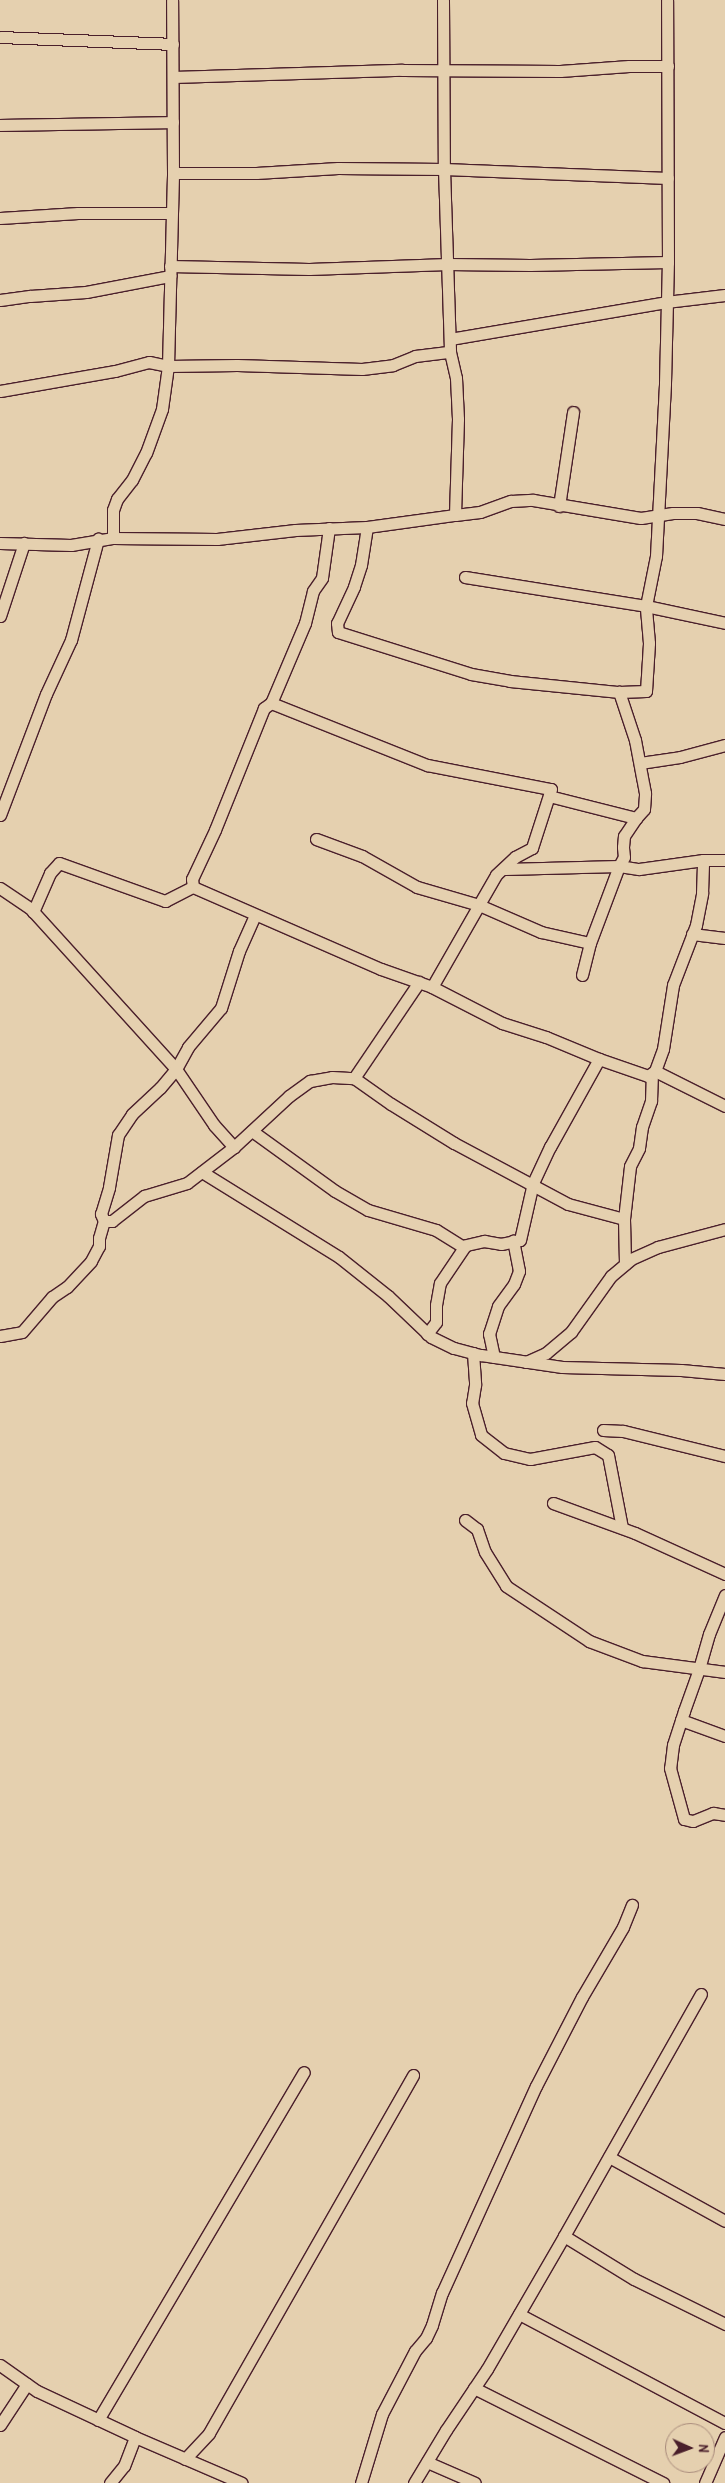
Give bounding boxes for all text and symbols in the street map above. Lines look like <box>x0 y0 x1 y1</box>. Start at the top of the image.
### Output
north arrow <box>665 2423 715 2473</box>
text: N <box>695 2444 714 2453</box>

